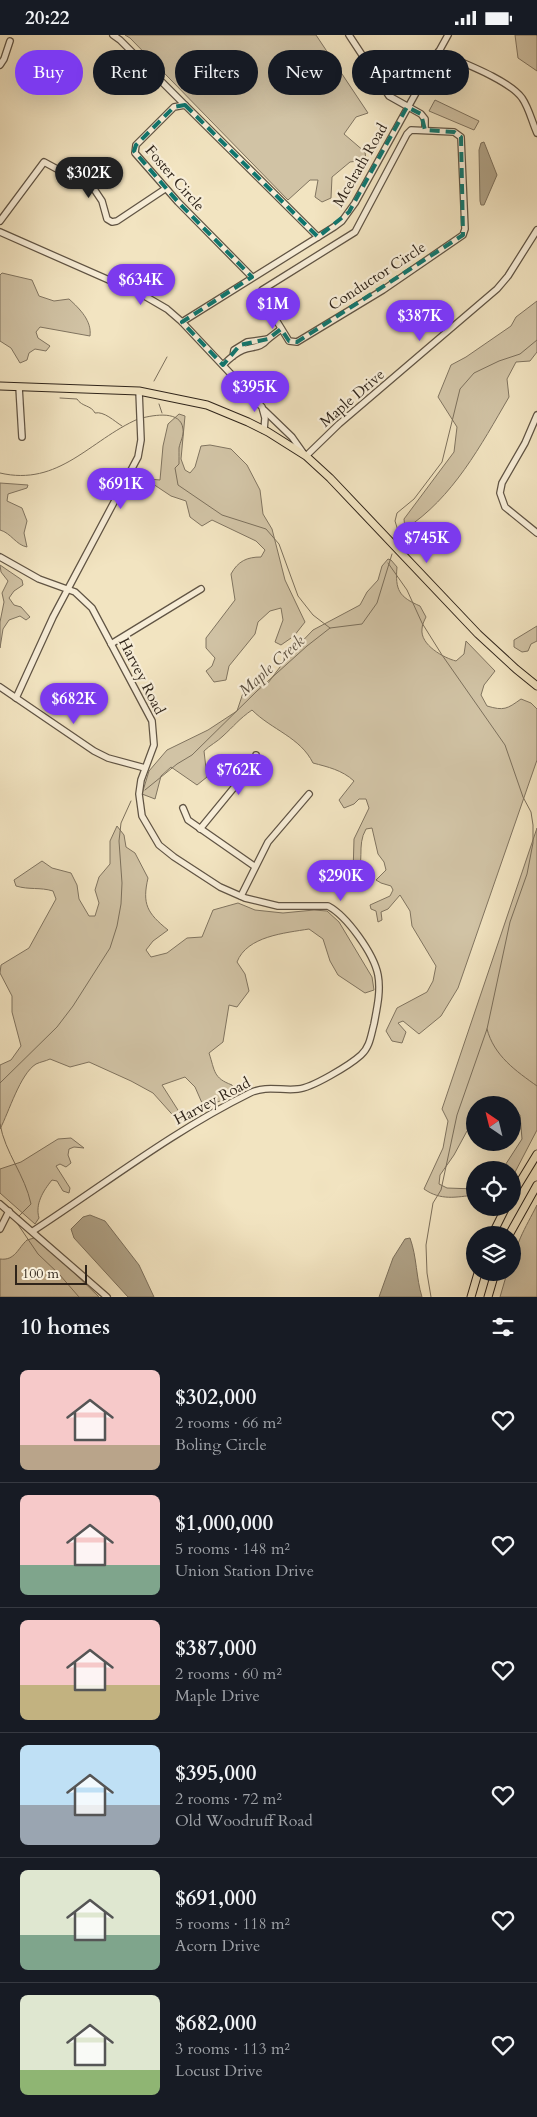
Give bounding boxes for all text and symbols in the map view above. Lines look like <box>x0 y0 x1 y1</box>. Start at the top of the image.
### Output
text: 20:22 <box>25 5 69 31</box>
chip: Buy <box>15 50 83 95</box>
chip: Rent <box>93 50 165 95</box>
chip: Filters <box>175 50 258 95</box>
chip: New <box>268 50 342 95</box>
chip: Apartment <box>352 50 469 95</box>
street label: Mcelrath Road <box>328 119 392 210</box>
street label: Foster Circle <box>141 141 209 215</box>
pin: $302K <box>54 156 124 199</box>
text: $302K <box>66 162 112 184</box>
street label: Conductor Circle <box>325 237 430 315</box>
pin: $634K <box>106 263 176 306</box>
text: $634K <box>118 269 164 291</box>
pin: $1M <box>249 287 297 330</box>
text: $1M <box>257 293 289 315</box>
pin: $387K <box>385 299 455 342</box>
text: $387K <box>397 305 443 327</box>
street label: Maple Drive <box>315 364 389 432</box>
pin: $395K <box>220 371 290 413</box>
text: $395K <box>232 376 278 398</box>
pin: $691K <box>86 467 156 510</box>
text: $691K <box>98 473 144 495</box>
pin: $745K <box>392 521 462 564</box>
text: $745K <box>404 527 450 549</box>
water label: Maple Creek <box>234 630 309 701</box>
street label: Harvey Road <box>114 634 170 718</box>
pin: $682K <box>39 683 109 725</box>
text: $682K <box>51 688 97 710</box>
pin: $762K <box>204 753 274 796</box>
text: $762K <box>216 759 262 781</box>
pin: $290K <box>306 859 376 902</box>
text: $290K <box>318 865 364 887</box>
street label: Harvey Road <box>170 1072 254 1130</box>
north arrow <box>466 1096 521 1151</box>
map controls <box>466 1096 521 1281</box>
button: locate <box>466 1161 521 1216</box>
button: layers <box>466 1226 521 1281</box>
scale bar <box>15 1262 88 1285</box>
text: 100 m <box>22 1264 59 1283</box>
text: 10 homes <box>20 1313 110 1342</box>
icon: filters <box>489 1313 517 1341</box>
text: $302,000 <box>175 1383 256 1412</box>
icon: home <box>60 1390 120 1450</box>
icon: heart <box>489 1406 517 1434</box>
text: 2 rooms · 66 m² <box>175 1412 282 1434</box>
text: Boling Circle <box>175 1434 267 1456</box>
text: $1,000,000 <box>175 1509 273 1538</box>
icon: home <box>60 1515 120 1575</box>
icon: heart <box>489 1531 517 1559</box>
text: 5 rooms · 148 m² <box>175 1538 290 1560</box>
text: Union Station Drive <box>175 1560 314 1582</box>
text: $387,000 <box>175 1634 256 1663</box>
icon: home <box>60 1640 120 1700</box>
icon: heart <box>489 1656 517 1684</box>
text: 2 rooms · 60 m² <box>175 1663 282 1685</box>
text: Maple Drive <box>175 1685 260 1707</box>
text: $395,000 <box>175 1759 256 1788</box>
icon: home <box>60 1765 120 1825</box>
icon: heart <box>489 1781 517 1809</box>
text: 2 rooms · 72 m² <box>175 1788 282 1810</box>
text: Old Woodruff Road <box>175 1810 313 1832</box>
text: $691,000 <box>175 1884 256 1913</box>
icon: home <box>60 1890 120 1950</box>
icon: heart <box>489 1906 517 1934</box>
text: 5 rooms · 118 m² <box>175 1913 290 1935</box>
text: Acorn Drive <box>175 1935 260 1957</box>
text: $682,000 <box>175 2009 256 2038</box>
icon: home <box>60 2015 120 2075</box>
icon: heart <box>489 2031 517 2059</box>
text: 3 rooms · 113 m² <box>175 2038 290 2060</box>
text: Locust Drive <box>175 2060 263 2082</box>

